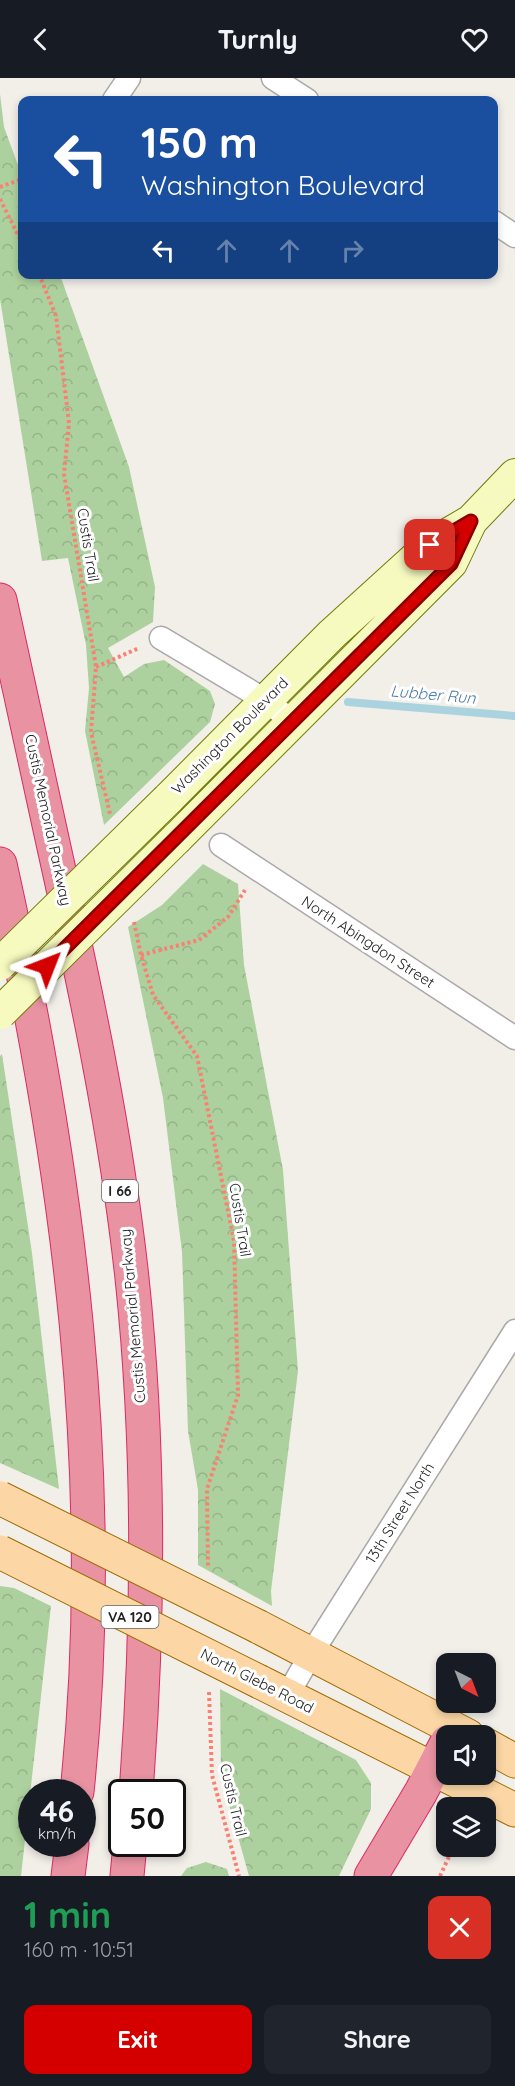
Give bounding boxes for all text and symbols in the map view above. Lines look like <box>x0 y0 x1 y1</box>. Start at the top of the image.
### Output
text: Turnly <box>217 22 298 56</box>
icon: back <box>24 23 57 56</box>
icon: heart <box>458 23 491 56</box>
text: 150 m <box>141 116 258 169</box>
icon: left <box>42 120 120 198</box>
text: Washington Boulevard <box>141 168 425 202</box>
icon: left <box>147 234 180 267</box>
icon: ahead <box>210 234 243 267</box>
icon: ahead <box>273 234 306 267</box>
icon: right <box>336 234 369 267</box>
street label: Custis Trail <box>73 507 104 583</box>
pin <box>404 519 455 570</box>
icon: arrive <box>413 528 446 561</box>
street label: Washington Boulevard <box>167 673 292 798</box>
water label: Lubber Run <box>390 680 477 708</box>
street label: Custis Memorial Parkway <box>21 732 76 907</box>
street label: North Abingdon Street <box>298 891 438 992</box>
position arrow <box>15 934 79 998</box>
road number: I 66 <box>102 1180 138 1202</box>
street label: Custis Trail <box>225 1182 256 1258</box>
street label: Custis Memorial Parkway <box>115 1228 150 1404</box>
street label: 13th Street North <box>361 1459 438 1567</box>
road number: VA 120 <box>102 1606 158 1628</box>
street label: North Glebe Road <box>197 1644 317 1717</box>
north arrow <box>436 1653 496 1713</box>
map controls <box>436 1653 496 1857</box>
button: sound <box>436 1725 496 1785</box>
street label: Custis Trail <box>216 1762 251 1838</box>
speed limit sign: 50 <box>108 1779 186 1857</box>
text: 46 <box>40 1792 74 1830</box>
button: layers <box>436 1797 496 1857</box>
text: km/h <box>38 1824 76 1843</box>
text: 1 min <box>24 1892 111 1937</box>
button: close <box>428 1896 491 1959</box>
text: 160 m · 10:51 <box>24 1937 134 1962</box>
button: Exit <box>24 2005 252 2074</box>
button: Share <box>264 2005 491 2074</box>

